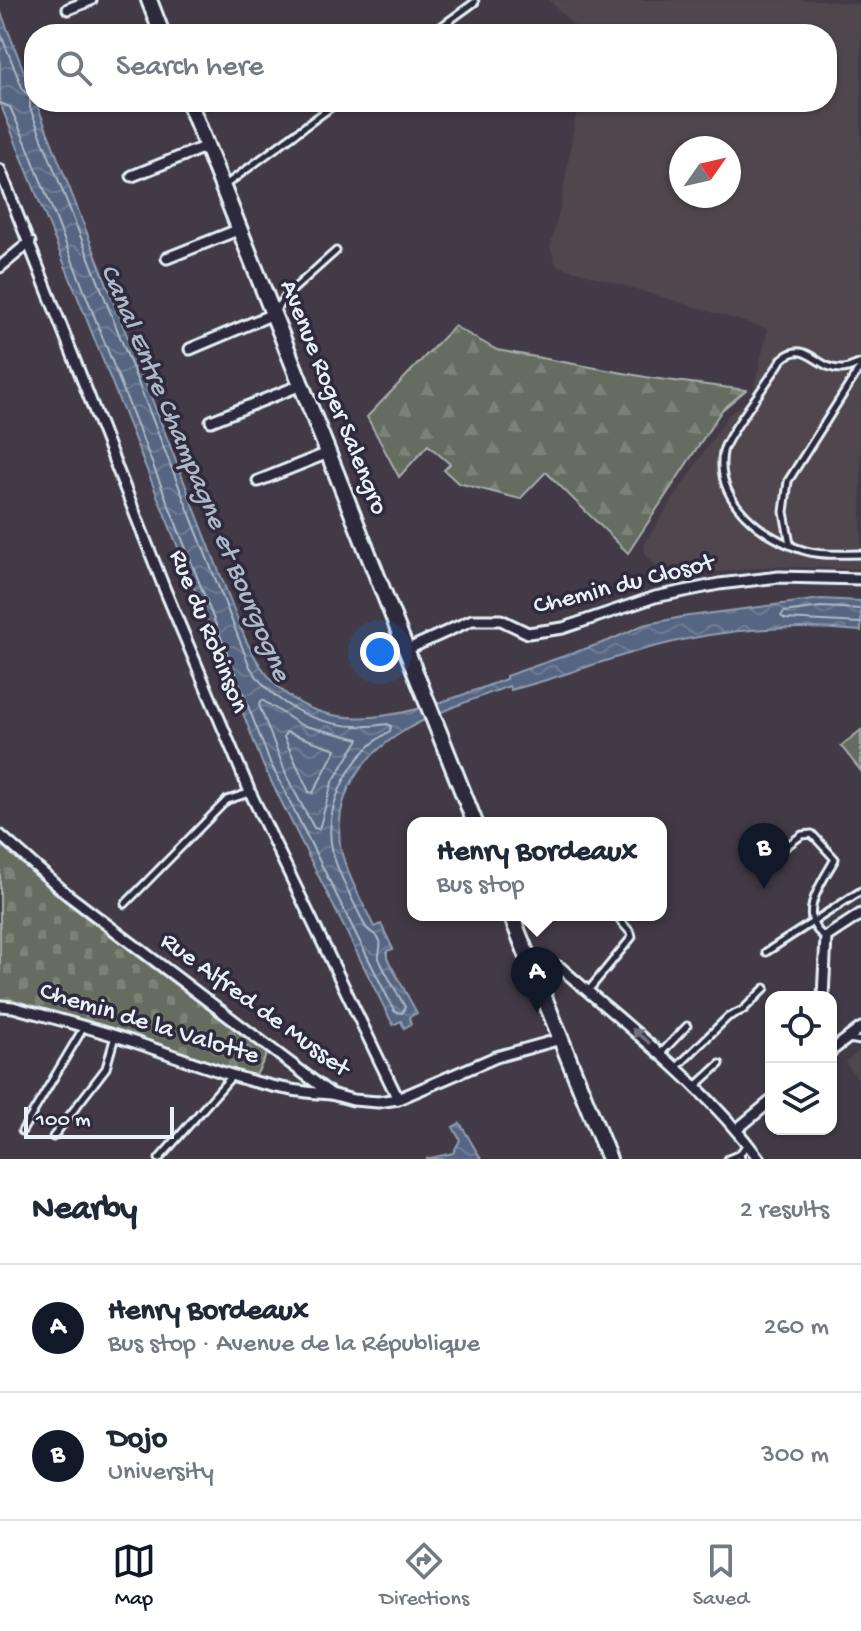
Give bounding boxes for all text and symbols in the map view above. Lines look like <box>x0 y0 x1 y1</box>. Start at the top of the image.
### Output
search box <box>24 24 837 112</box>
icon: search <box>52 46 96 90</box>
text: Search here <box>116 51 264 86</box>
north arrow <box>669 136 741 208</box>
water label: Canal Entre Champagne et Bourgogne <box>91 260 298 688</box>
street label: Avenue Roger Salengro <box>271 276 393 520</box>
street label: Rue du Robinson <box>160 546 254 719</box>
street label: Chemin du Closot <box>531 548 720 623</box>
your location <box>360 632 400 672</box>
popup <box>407 817 667 921</box>
pin: B <box>738 823 790 889</box>
text: Henry Bordeaux <box>437 836 637 871</box>
text: Bus stop <box>437 871 524 902</box>
street label: Rue Alfred de Musset <box>153 927 357 1087</box>
pin: A <box>511 947 563 1013</box>
street label: Chemin de la Valotte <box>35 977 263 1073</box>
map controls <box>765 991 837 1135</box>
button: locate <box>765 991 837 1063</box>
one-way arrow <box>631 1028 651 1045</box>
button: layers <box>765 1063 837 1135</box>
scale bar <box>24 1103 174 1139</box>
text: 100 m <box>36 1108 91 1134</box>
text: Nearby <box>32 1191 137 1231</box>
text: 2 results <box>740 1196 829 1227</box>
text: Henry Bordeaux <box>108 1295 308 1330</box>
text: A <box>50 1313 66 1344</box>
text: 260 m <box>764 1313 829 1344</box>
text: Bus stop · Avenue de la République <box>108 1330 480 1361</box>
text: Dojo <box>108 1423 167 1458</box>
text: B <box>51 1441 65 1472</box>
text: 300 m <box>761 1441 829 1472</box>
text: University <box>108 1458 214 1489</box>
tab: Map <box>112 1539 156 1613</box>
tab: Directions <box>380 1539 469 1613</box>
tab: Saved <box>693 1539 749 1613</box>

